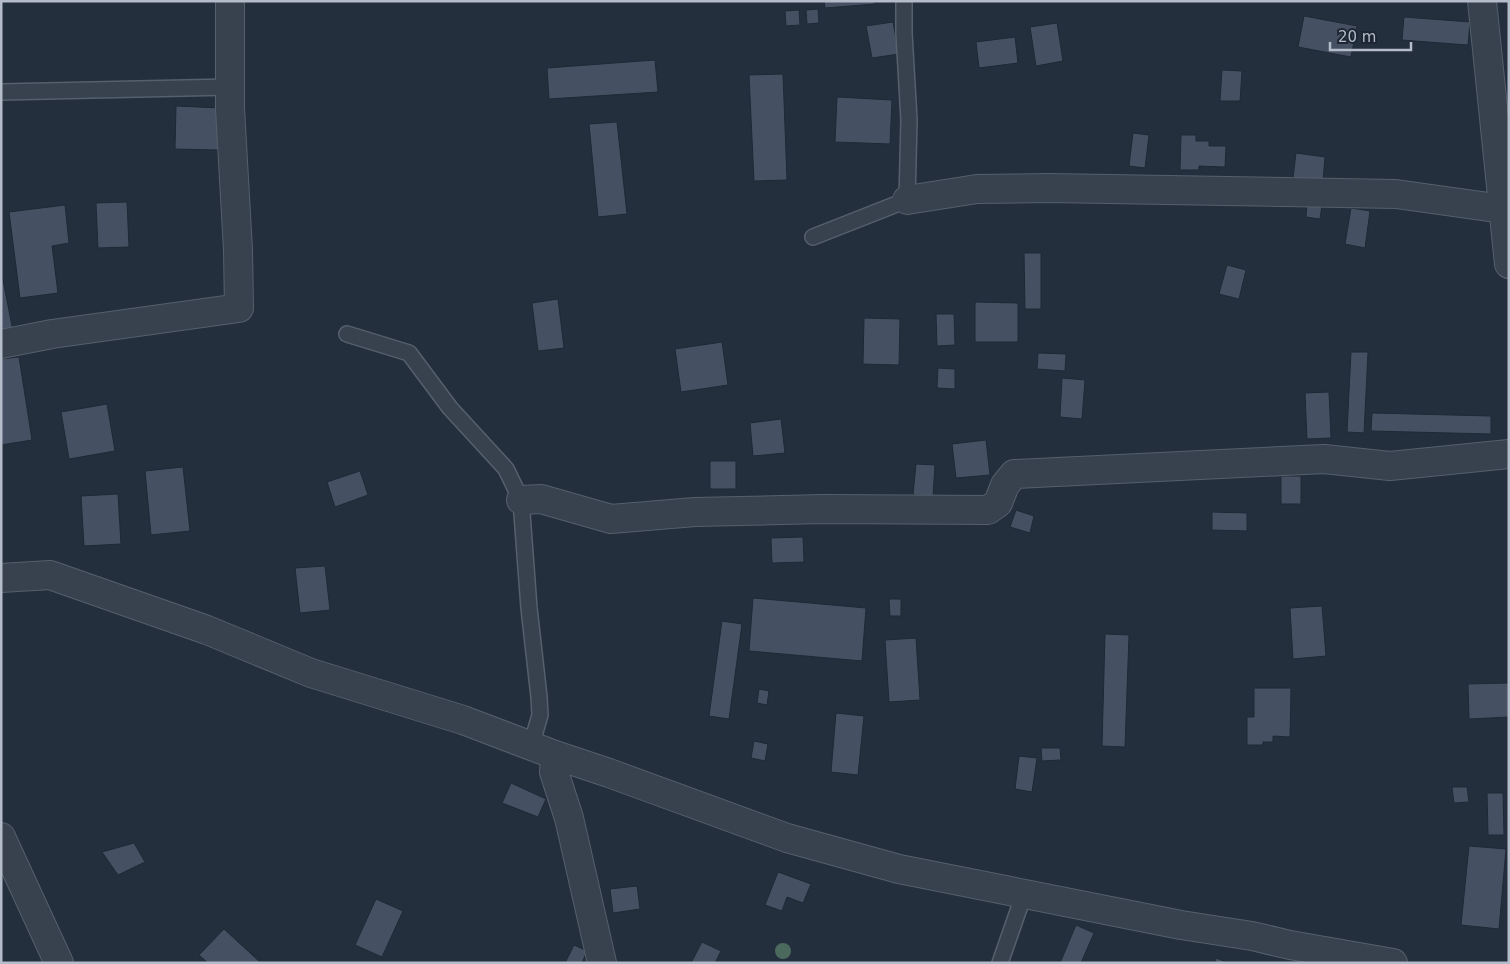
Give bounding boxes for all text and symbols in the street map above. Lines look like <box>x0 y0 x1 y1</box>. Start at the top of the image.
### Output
scale bar <box>1330 20 1411 52</box>
text: 20 m <box>1338 28 1376 46</box>

